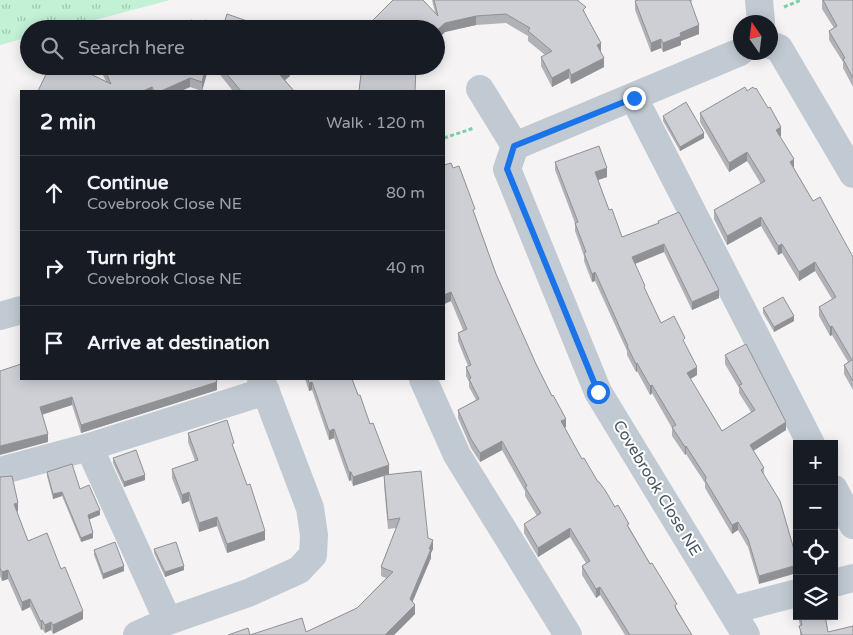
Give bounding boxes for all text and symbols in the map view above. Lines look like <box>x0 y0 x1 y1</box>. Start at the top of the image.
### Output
north arrow <box>733 15 778 60</box>
search box <box>20 20 445 75</box>
icon: search <box>38 34 66 62</box>
text: Search here <box>78 37 185 59</box>
route end <box>623 87 646 110</box>
text: 2 min <box>40 110 96 135</box>
text: Walk · 120 m <box>326 113 425 133</box>
text: Continue <box>87 172 169 194</box>
icon: ahead <box>40 179 68 207</box>
text: 80 m <box>386 183 425 203</box>
text: Covebrook Close NE <box>87 194 242 214</box>
text: Turn right <box>87 247 175 269</box>
icon: right <box>40 254 68 282</box>
text: 40 m <box>386 258 425 278</box>
text: Covebrook Close NE <box>87 269 242 289</box>
icon: arrive <box>40 329 68 357</box>
text: Arrive at destination <box>87 332 270 354</box>
route start <box>587 381 610 404</box>
street label: Covebrook Close NE <box>609 416 705 560</box>
map controls <box>793 440 838 620</box>
button: + <box>793 440 838 485</box>
button: − <box>793 485 838 530</box>
button: locate <box>793 530 838 575</box>
button: layers <box>793 575 838 620</box>

